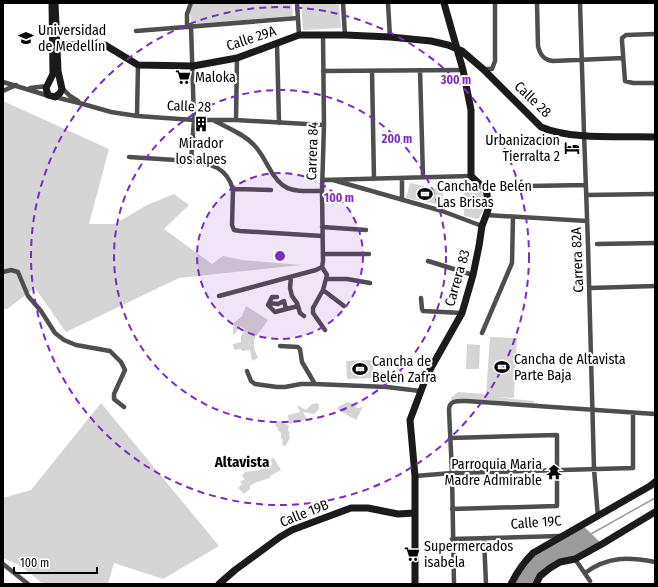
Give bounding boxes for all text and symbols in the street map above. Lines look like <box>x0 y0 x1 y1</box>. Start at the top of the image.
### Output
place label: Universidad de Medellín <box>38 22 106 55</box>
street label: Calle 29A <box>224 22 279 54</box>
school or university icon: Universidad de Medellín <box>17 29 35 47</box>
supermarket icon: Maloka <box>174 68 192 86</box>
place label: Maloka <box>195 69 236 86</box>
text: 300 m <box>440 73 471 87</box>
street label: Calle 28 <box>511 78 555 121</box>
street label: Calle 28 <box>166 97 211 116</box>
building icon: Mirador los alpes <box>192 115 210 133</box>
street label: Carrera 84 <box>303 121 322 181</box>
text: 200 m <box>381 132 412 146</box>
place label: Urbanizacion Tierralta 2 <box>485 132 560 165</box>
place label: Mirador los alpes <box>175 135 227 168</box>
hotel icon: Urbanizacion Tierralta 2 <box>563 139 581 157</box>
place label: Cancha de Belén Las Brisas <box>437 178 532 211</box>
sports icon: Cancha de Belén Las Brisas <box>416 185 434 203</box>
text: 100 m <box>324 191 354 205</box>
street label: Carrera 82A <box>568 226 587 293</box>
street label: Carrera 83 <box>441 248 474 308</box>
centre of rings <box>273 249 287 263</box>
place label: Cancha de Altavista Parte Baja <box>514 351 626 384</box>
place label: Cancha de Belén Zafra <box>372 353 437 386</box>
sports icon: Cancha de Altavista Parte Baja <box>493 358 511 376</box>
sports icon: Cancha de Belén Zafra <box>351 360 369 378</box>
district label: Altavista <box>214 453 270 471</box>
place label: Parroquia Maria Madre Admirable <box>445 456 542 489</box>
temple icon: Parroquia Maria Madre Admirable <box>545 463 563 481</box>
street label: Calle 19B <box>277 496 331 531</box>
street label: Calle 19C <box>510 512 562 533</box>
place label: Supermercados isabela <box>424 538 513 571</box>
supermarket icon: Supermercados isabela <box>403 545 421 563</box>
scale bar <box>14 549 97 575</box>
text: 100 m <box>20 556 49 570</box>

